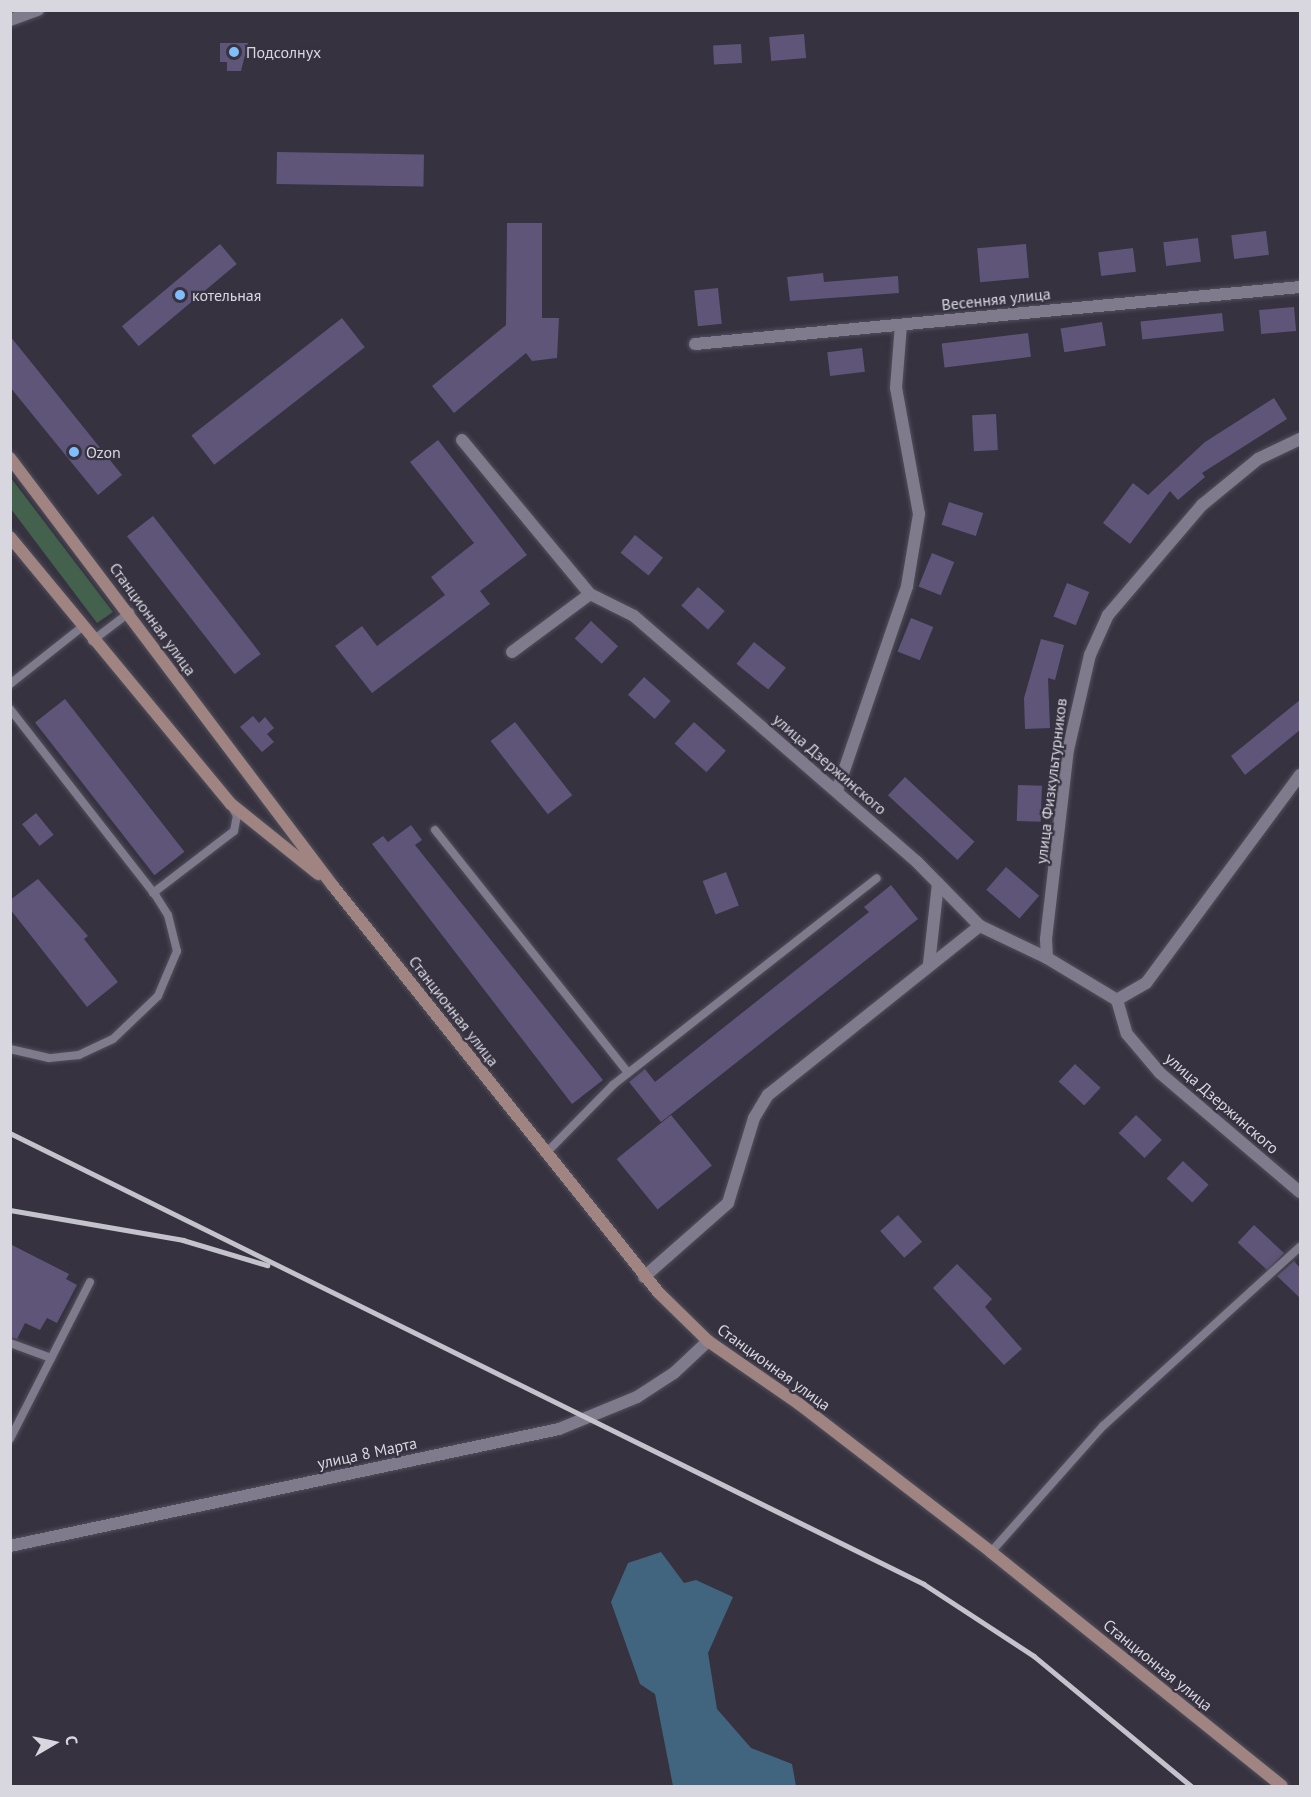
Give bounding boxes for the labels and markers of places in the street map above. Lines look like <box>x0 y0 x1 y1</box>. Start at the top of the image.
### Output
place label: Подсолнух <box>246 42 321 62</box>
marker: Подсолнух <box>227 45 241 59</box>
place label: котельная <box>192 285 261 305</box>
marker: котельная <box>173 288 187 302</box>
place label: Ozon <box>86 442 121 462</box>
marker: Ozon <box>67 445 81 459</box>

